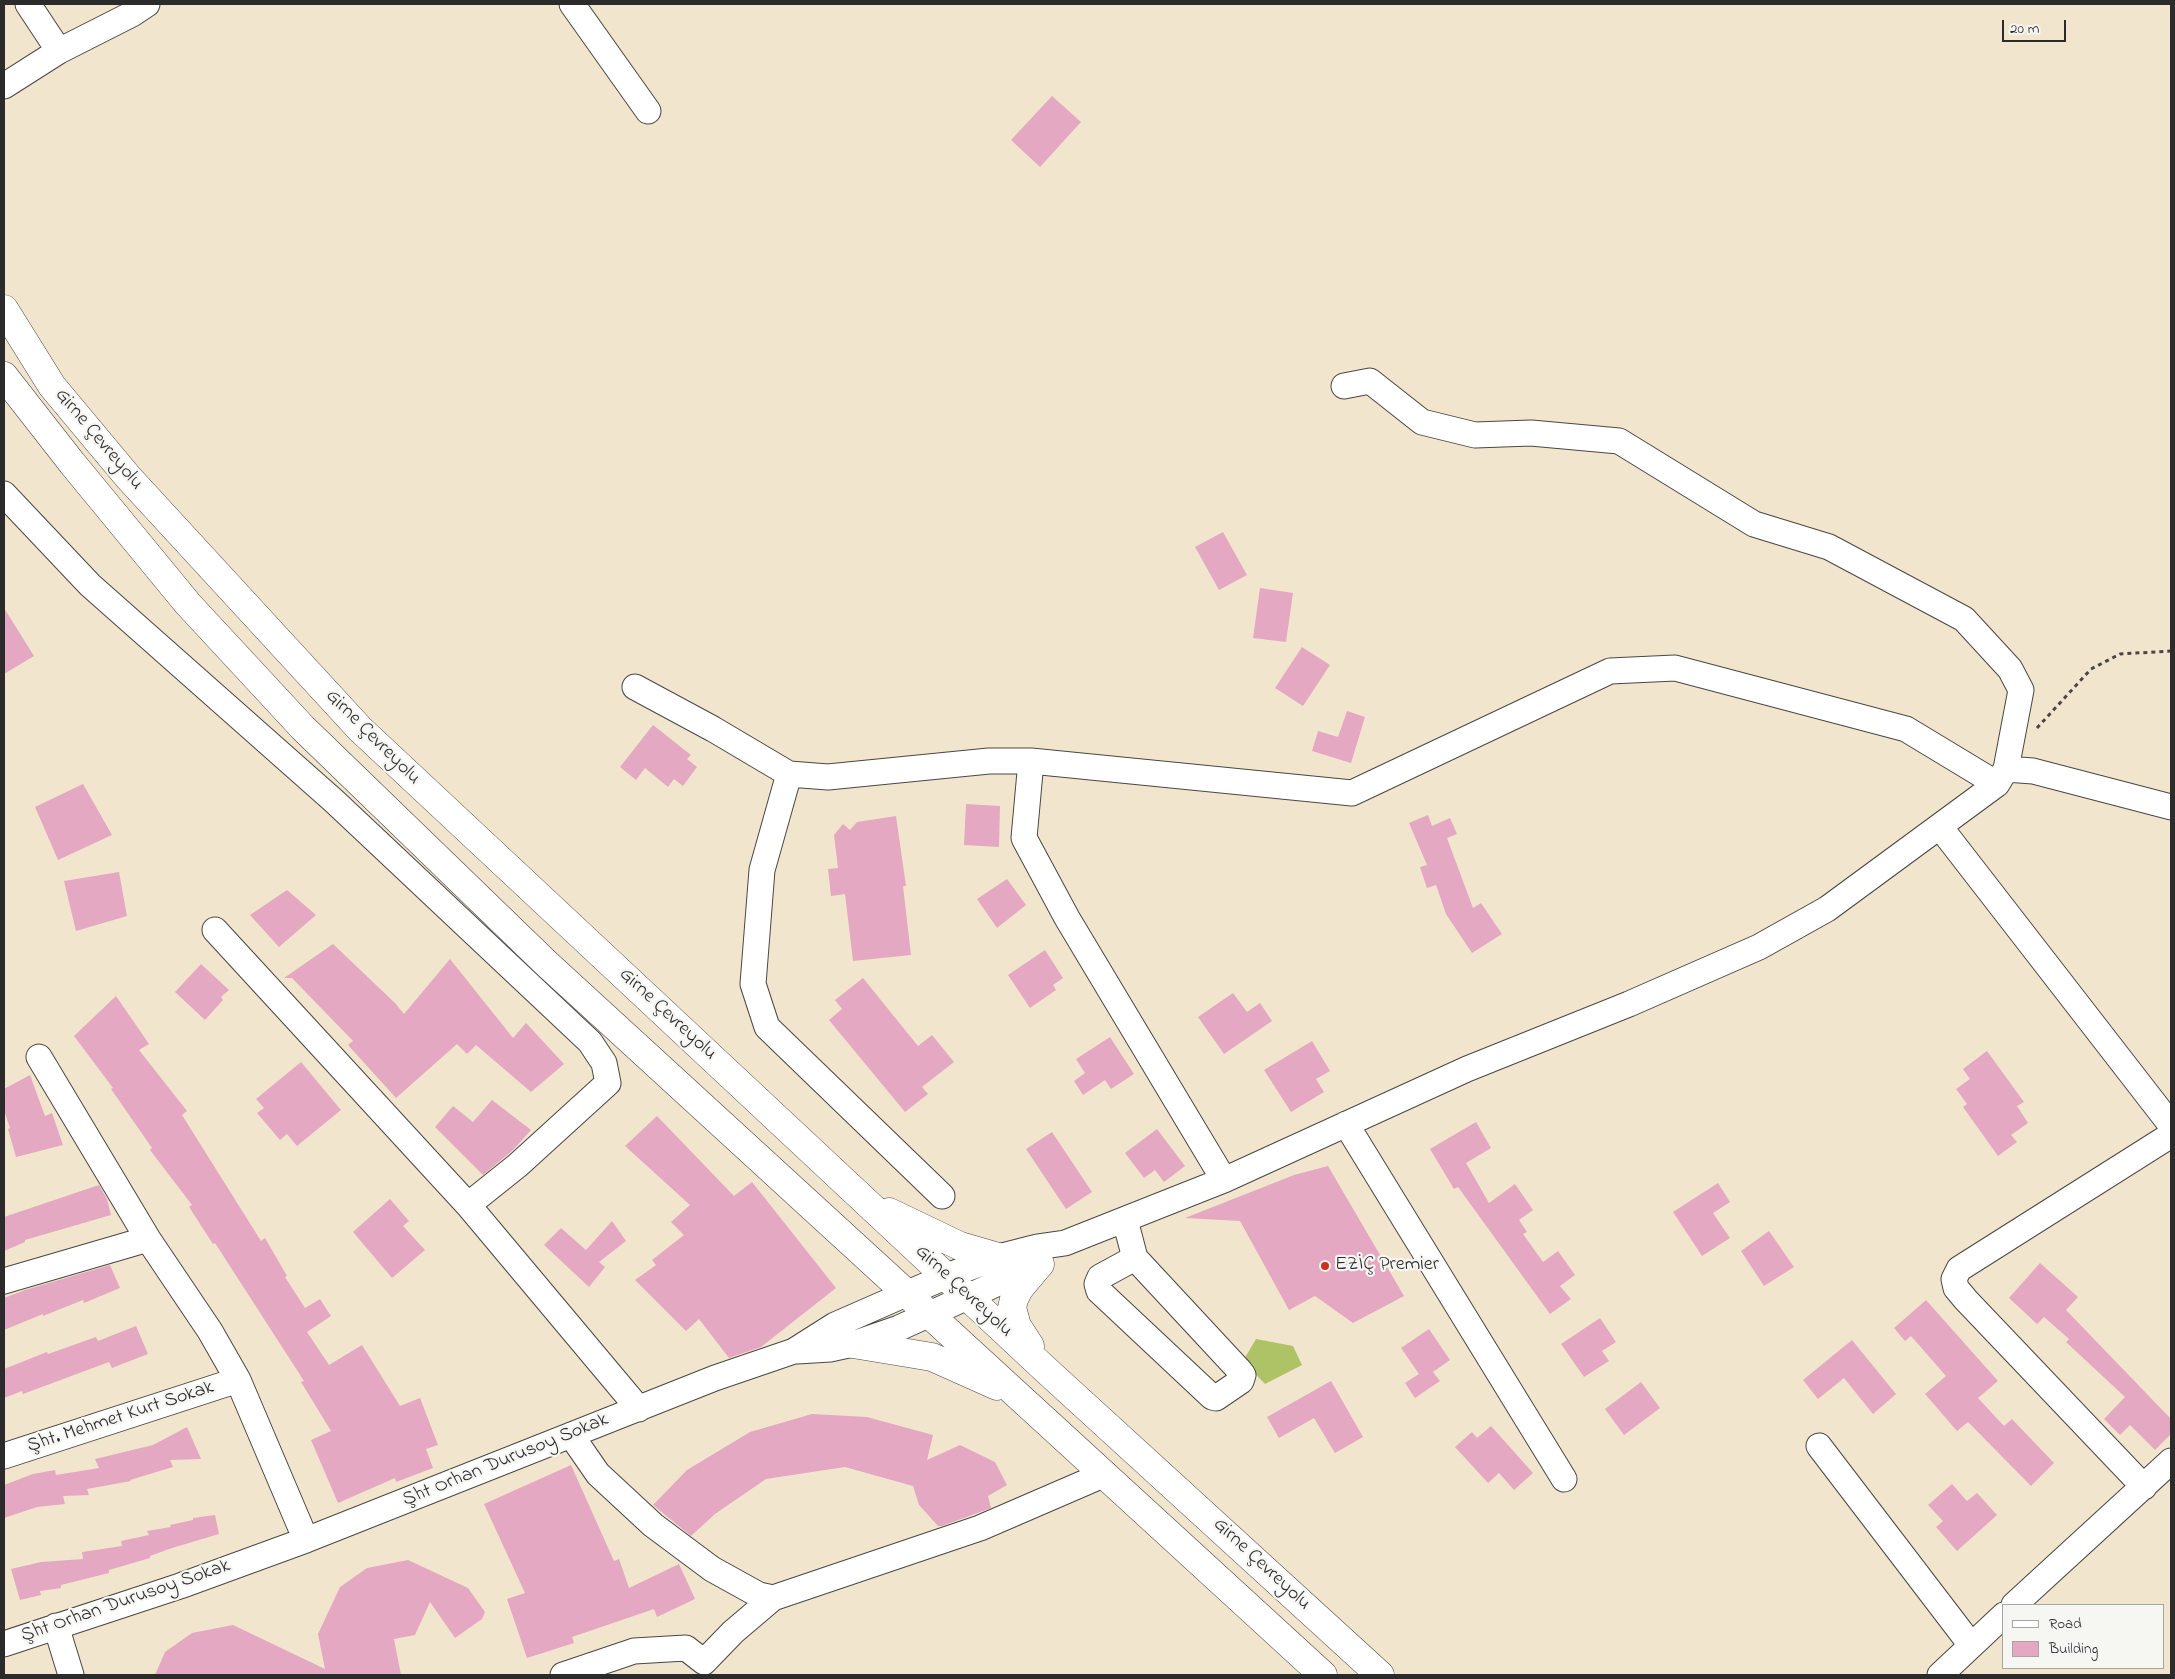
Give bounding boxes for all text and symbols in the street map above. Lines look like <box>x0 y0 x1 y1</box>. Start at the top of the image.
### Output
scale bar <box>2005 10 2069 42</box>
text: 20 m <box>2010 18 2039 40</box>
street label: Girne Çevreyolu <box>49 384 147 496</box>
street label: Girne Çevreyolu <box>319 685 425 791</box>
street label: Girne Çevreyolu <box>613 964 721 1066</box>
street label: Girne Çevreyolu <box>909 1241 1017 1343</box>
place label: EZİÇ Premier <box>1335 1254 1439 1278</box>
marker: EZİÇ Premier <box>1319 1260 1331 1272</box>
street label: Şht. Mehmet Kurt Sokak <box>25 1376 217 1460</box>
street label: Şht Orhan Durusoy Sokak <box>400 1409 612 1513</box>
street label: Girne Çevreyolu <box>1207 1514 1315 1616</box>
street label: Şht Orhan Durusoy Sokak <box>18 1555 234 1649</box>
legend <box>2002 1604 2165 1669</box>
text: Road <box>2049 1613 2082 1635</box>
text: Building <box>2049 1638 2098 1660</box>

